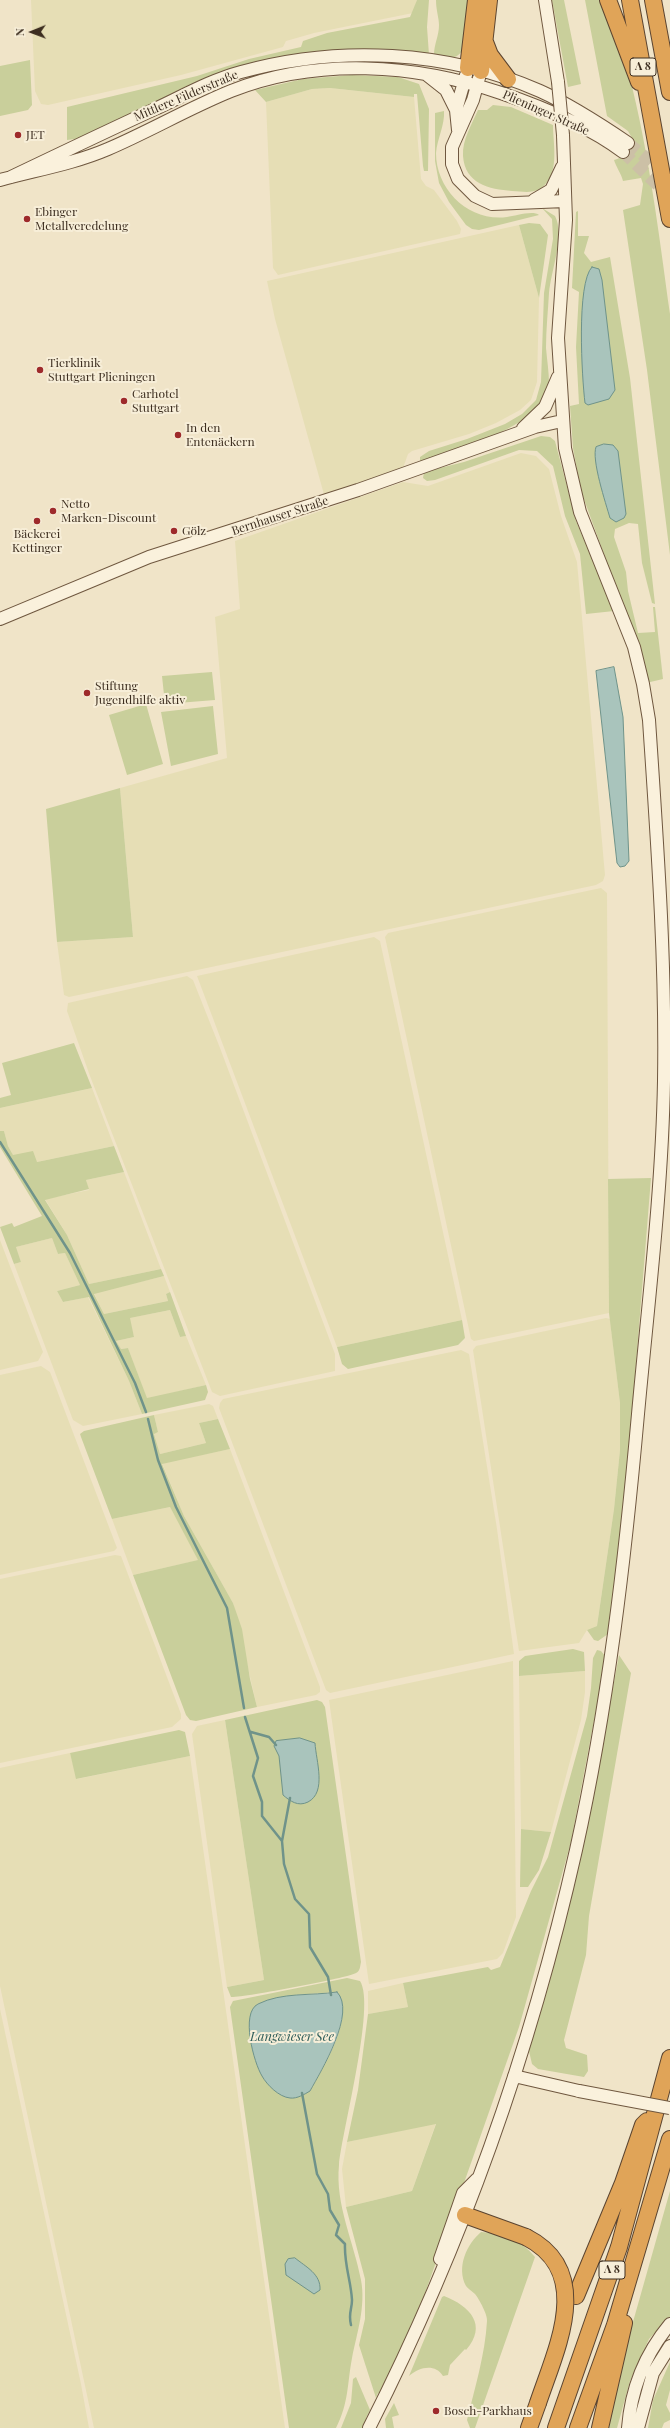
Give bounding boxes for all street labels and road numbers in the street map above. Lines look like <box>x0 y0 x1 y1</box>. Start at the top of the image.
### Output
road number: A 8 <box>630 58 656 76</box>
street label: Mittlere Filderstraße <box>132 68 240 124</box>
street label: Plieninger Straße <box>500 87 592 139</box>
street label: Bernhauser Straße <box>230 494 330 538</box>
road number: A 8 <box>599 2261 625 2279</box>

